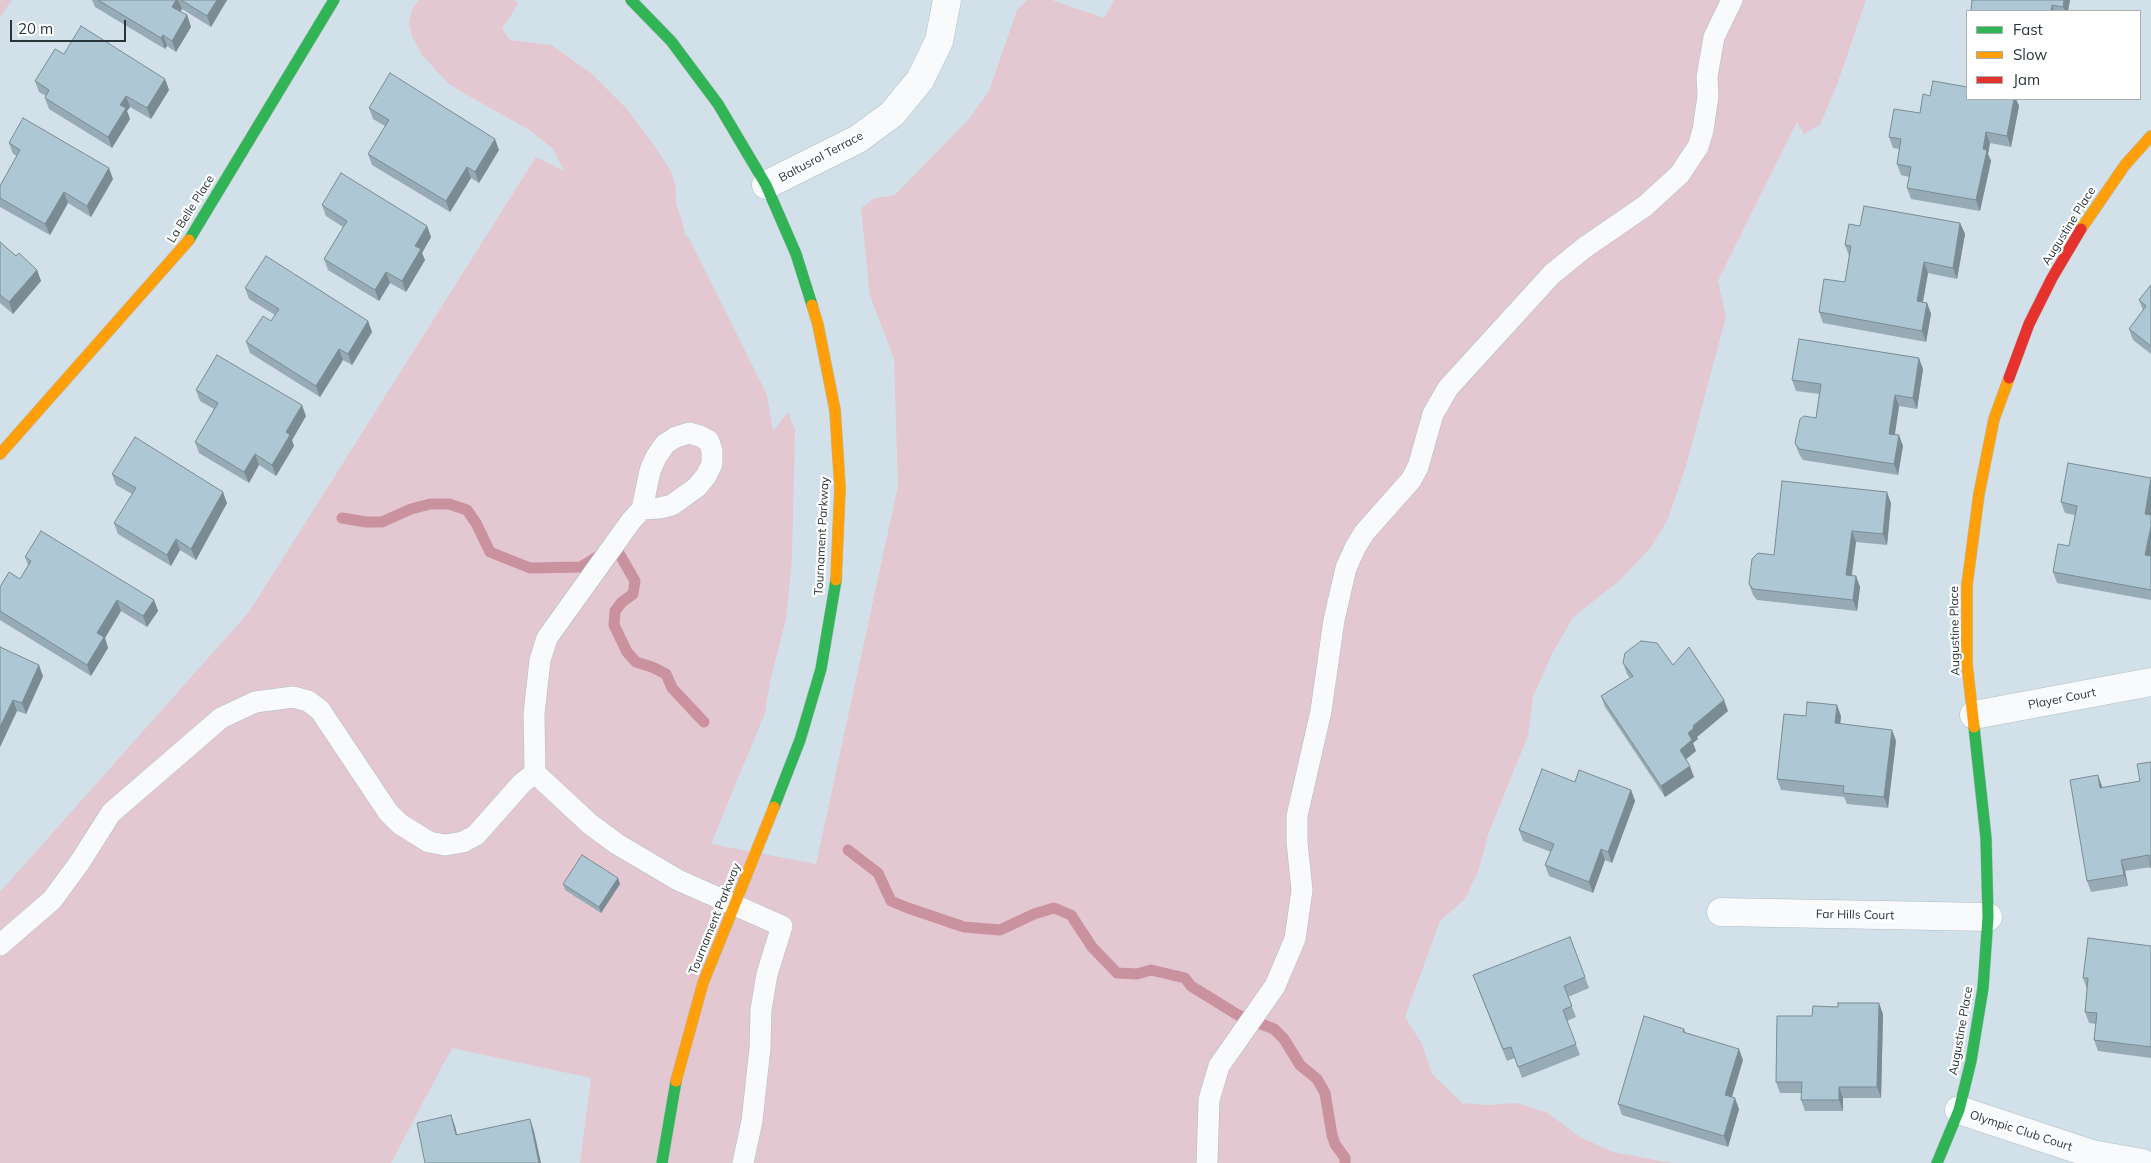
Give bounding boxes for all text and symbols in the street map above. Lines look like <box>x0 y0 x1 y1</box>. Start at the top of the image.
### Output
scale bar <box>12 10 129 42</box>
legend <box>1966 10 2141 100</box>
text: 20 m <box>18 19 53 38</box>
text: Fast <box>2013 20 2043 39</box>
text: Slow <box>2013 45 2047 64</box>
text: Jam <box>2013 70 2040 89</box>
street label: Baltusrol Terrace <box>776 129 866 185</box>
street label: La Belle Place <box>164 172 218 246</box>
street label: Augustine Place <box>2039 184 2099 268</box>
street label: Tournament Parkway <box>812 476 832 596</box>
street label: Augustine Place <box>1947 586 1963 676</box>
street label: Player Court <box>2027 685 2097 713</box>
street label: Tournament Parkway <box>686 861 744 977</box>
street label: Far Hills Court <box>1816 907 1894 923</box>
street label: Augustine Place <box>1946 986 1976 1076</box>
street label: Olympic Club Court <box>1968 1108 2074 1154</box>

